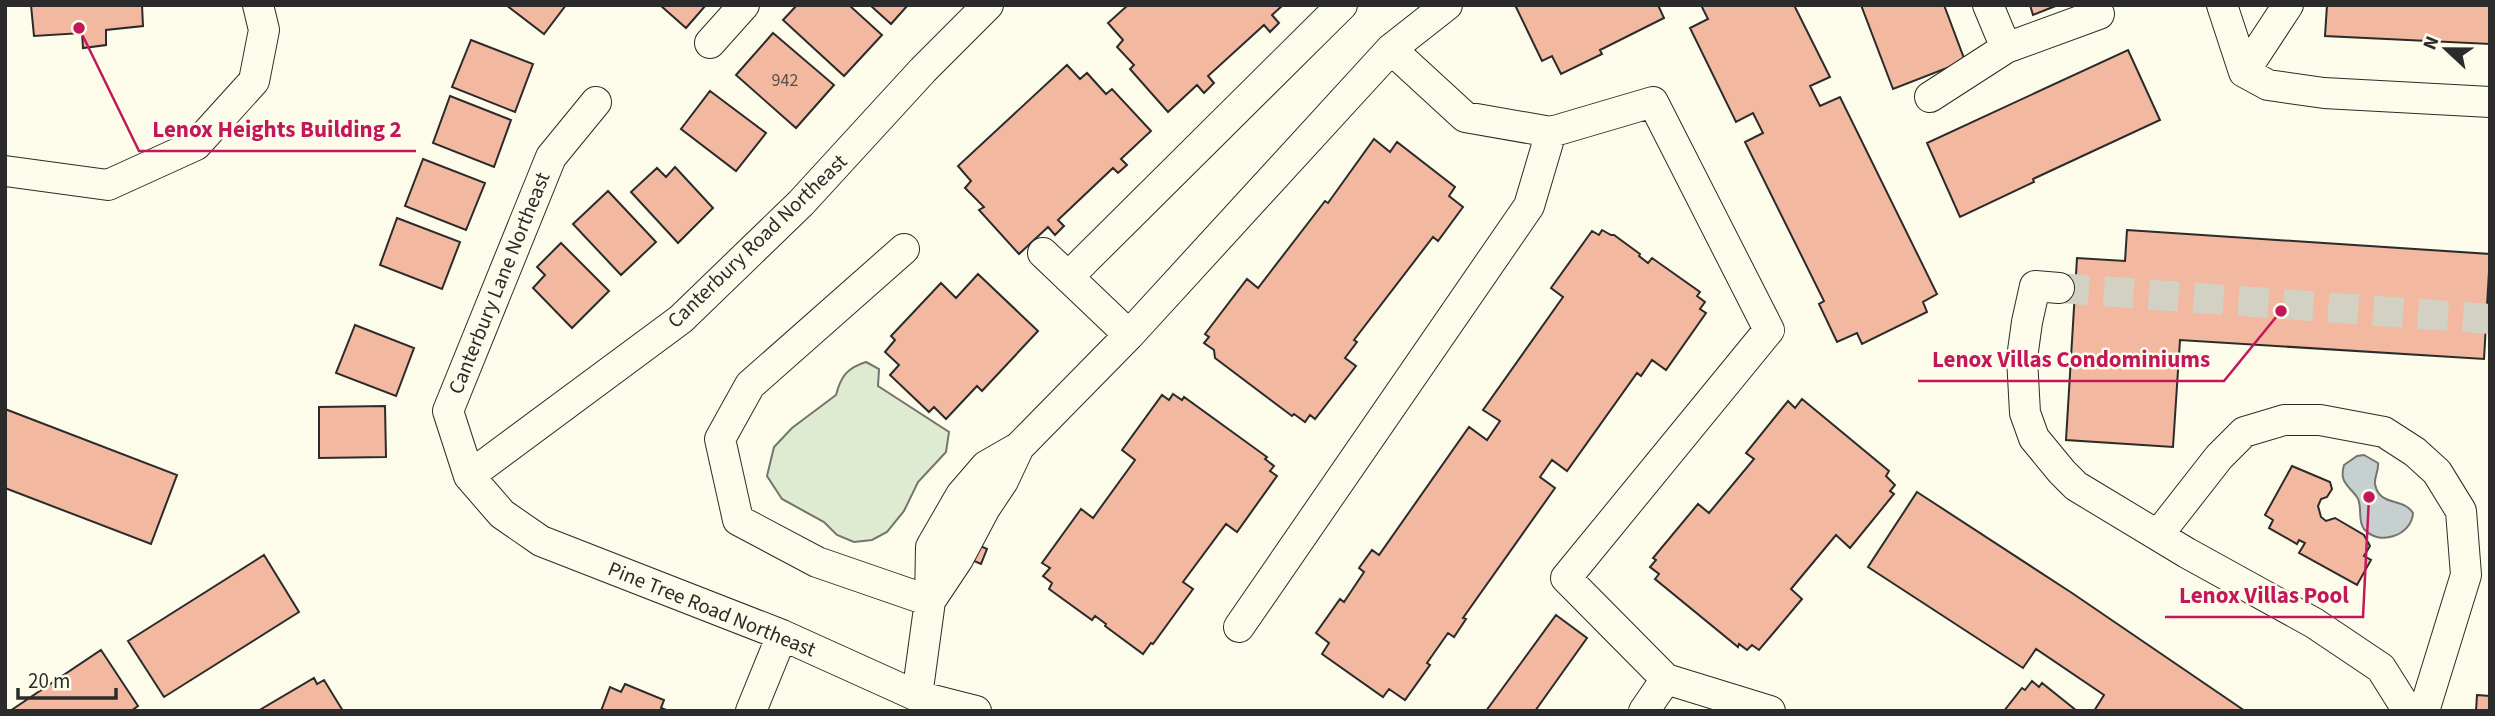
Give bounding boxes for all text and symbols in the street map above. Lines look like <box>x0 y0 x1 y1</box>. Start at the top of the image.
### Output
north arrow <box>2411 14 2481 84</box>
text: N <box>2417 32 2447 54</box>
house number: 942 <box>772 68 798 93</box>
callout: Lenox Heights Building 2 <box>139 107 416 151</box>
text: Lenox Heights Building 2 <box>152 113 402 146</box>
street label: Canterbury Road Northeast <box>660 147 854 335</box>
street label: Canterbury Lane Northeast <box>441 167 557 399</box>
callout: Lenox Villas Condominiums <box>1918 337 2224 381</box>
text: Lenox Villas Condominiums <box>1932 343 2210 376</box>
street label: Pine Tree Road Northeast <box>604 554 820 664</box>
callout: Lenox Villas Pool <box>2165 573 2363 617</box>
text: Lenox Villas Pool <box>2179 579 2349 612</box>
scale bar <box>18 656 116 700</box>
text: 20 m <box>28 666 70 696</box>

